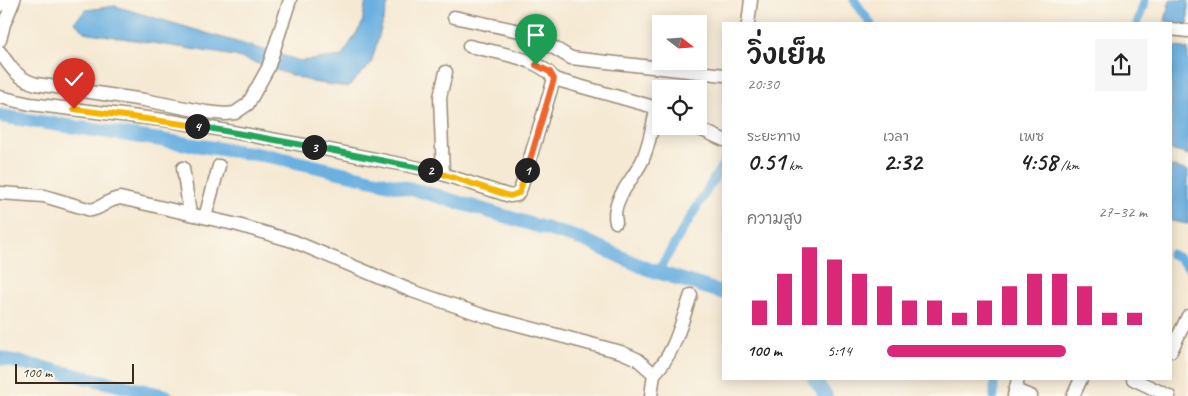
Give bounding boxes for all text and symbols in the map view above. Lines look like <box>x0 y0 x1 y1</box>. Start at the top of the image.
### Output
pin <box>515 14 557 65</box>
north arrow <box>652 15 708 70</box>
map controls <box>652 15 707 135</box>
icon: arrive <box>522 21 550 49</box>
text: วิ่งเย็น <box>747 37 825 72</box>
button: share <box>1095 39 1147 91</box>
pin <box>53 58 95 109</box>
icon: check <box>60 65 88 93</box>
text: 20:30 <box>747 74 779 94</box>
button: locate <box>652 80 707 135</box>
pin: 4 <box>184 114 210 138</box>
text: 4 <box>194 118 201 135</box>
text: ระยะทาง <box>747 128 800 145</box>
text: เวลา <box>883 128 909 145</box>
text: เพซ <box>1019 128 1044 145</box>
pin: 3 <box>302 134 326 160</box>
text: 3 <box>311 139 318 156</box>
text: 0.51 <box>747 146 785 178</box>
text: 2:32 <box>883 146 922 178</box>
text: 4:58 <box>1019 146 1057 178</box>
text: km <box>785 157 802 174</box>
text: /km <box>1057 157 1079 174</box>
pin: 2 <box>418 158 442 182</box>
pin: 1 <box>514 158 540 182</box>
text: 2 <box>427 162 434 179</box>
text: 1 <box>524 162 531 179</box>
text: 27–32 m <box>1098 202 1147 222</box>
text: ความสูง <box>747 209 802 229</box>
text: 100 m <box>747 341 782 361</box>
text: 5:14 <box>827 341 852 361</box>
scale bar <box>15 361 134 384</box>
text: 100 m <box>22 364 52 381</box>

